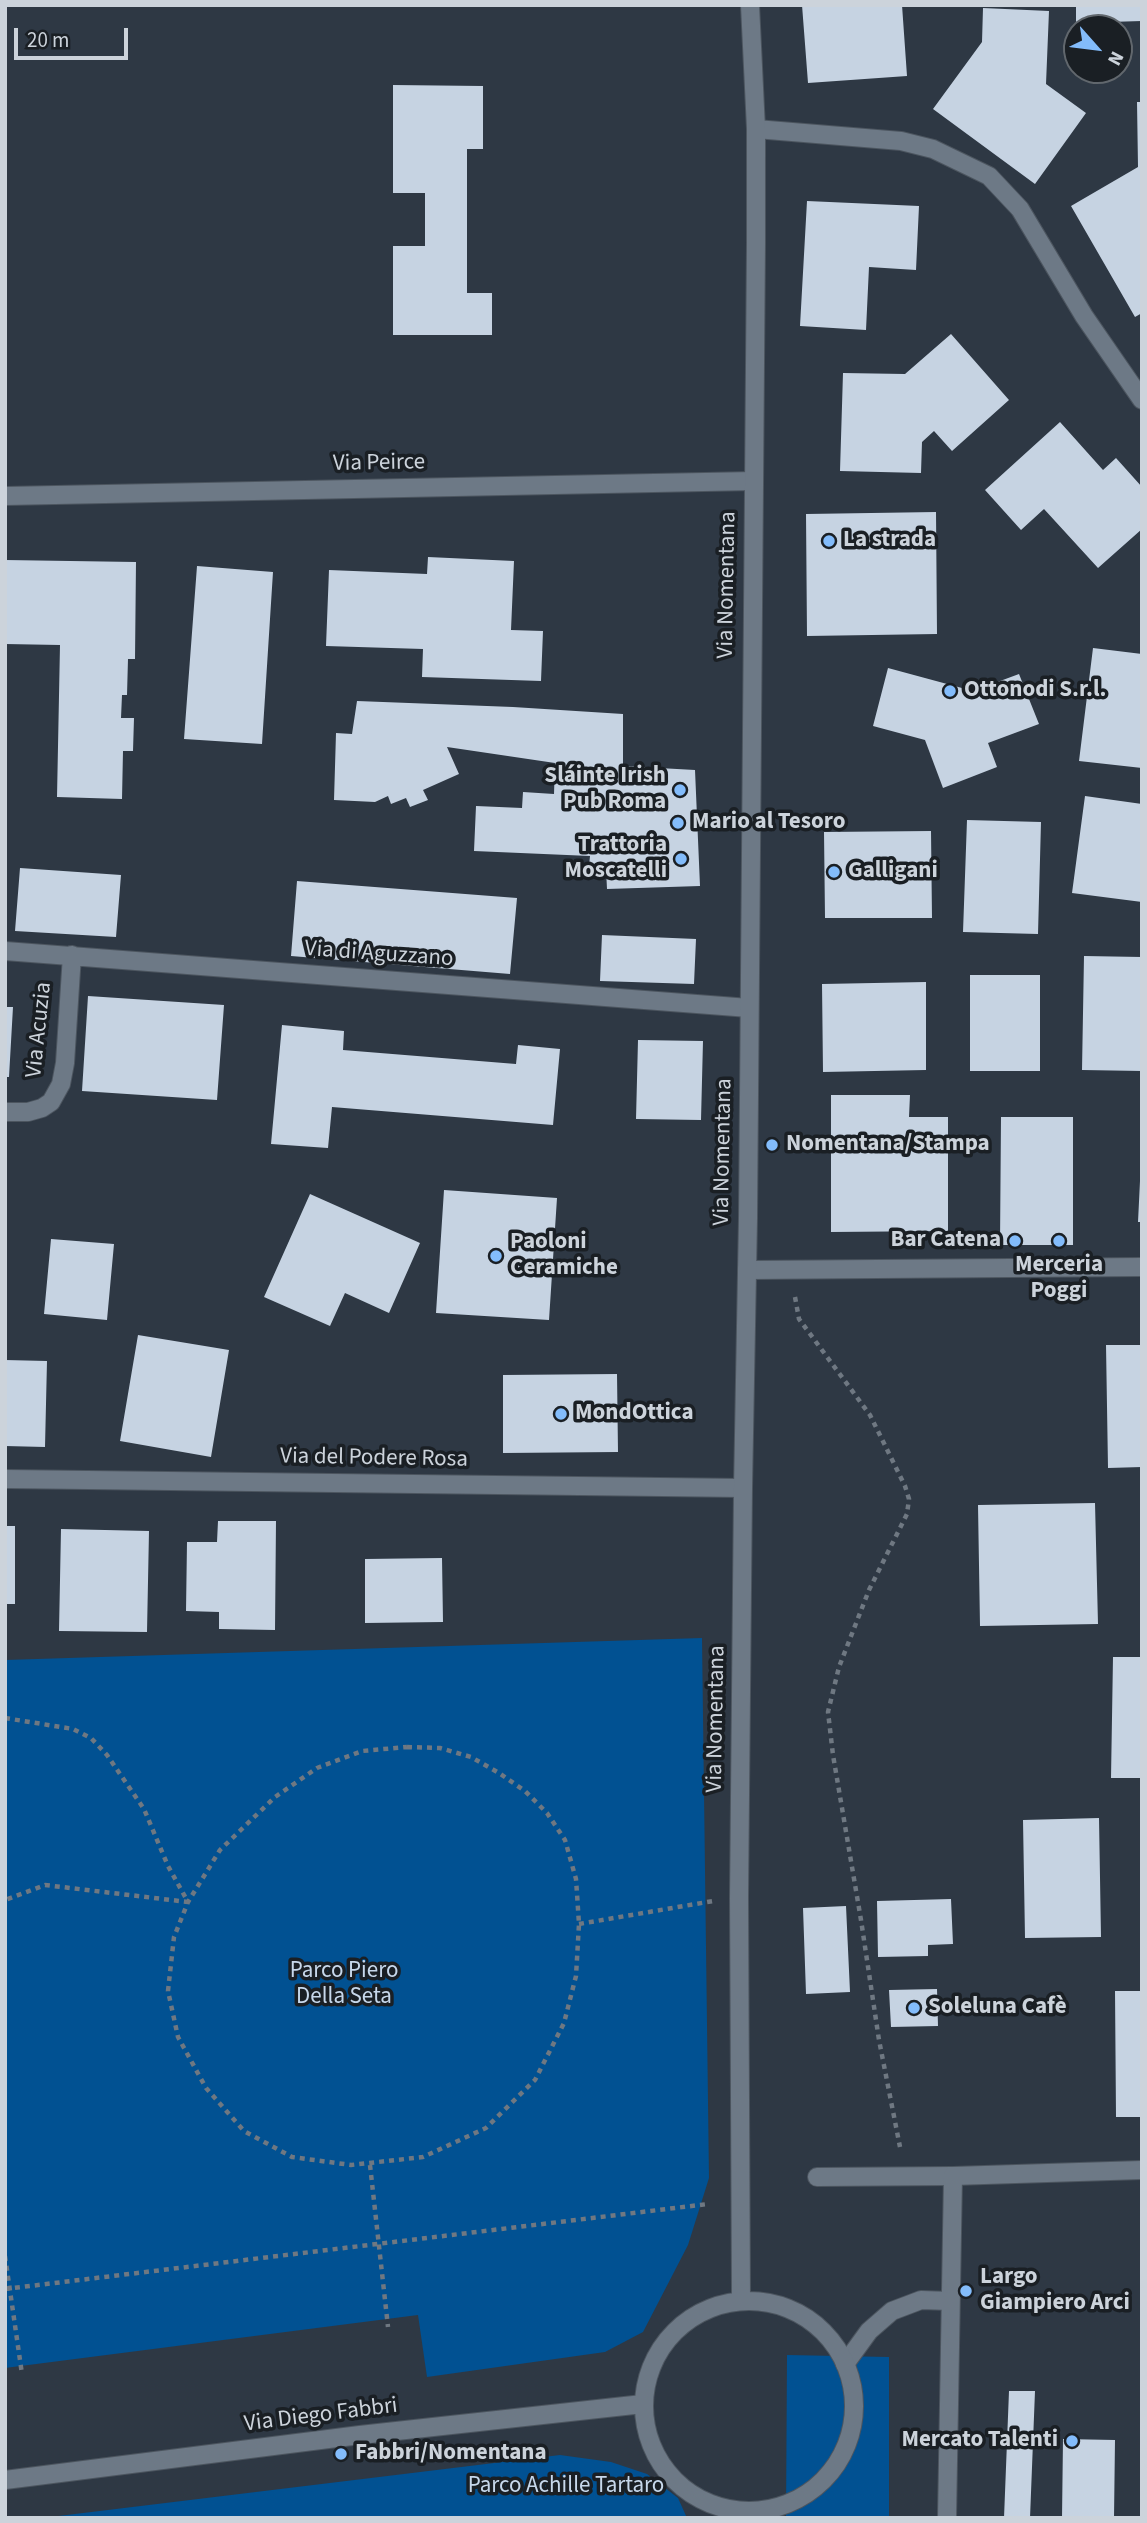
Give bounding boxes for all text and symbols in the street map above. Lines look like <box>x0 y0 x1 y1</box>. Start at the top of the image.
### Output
scale bar <box>18 14 131 58</box>
north arrow <box>1063 14 1133 84</box>
text: 20 m <box>27 25 69 55</box>
text: N <box>1100 46 1130 70</box>
street label: Via Peirce <box>333 449 425 479</box>
street label: Via Nomentana <box>713 511 743 659</box>
place label: La strada <box>843 527 936 555</box>
marker: La strada <box>821 533 837 549</box>
place label: Ottonodi S.r.l. <box>964 677 1106 705</box>
marker: Ottonodi S.r.l. <box>942 683 958 699</box>
place label: Sláinte Irish Pub Roma <box>544 763 666 817</box>
marker: Sláinte Irish Pub Roma <box>672 782 688 798</box>
place label: Mario al Tesoro <box>692 809 845 837</box>
marker: Mario al Tesoro <box>670 815 686 831</box>
place label: Trattoria Moscatelli <box>565 832 667 886</box>
marker: Trattoria Moscatelli <box>673 851 689 867</box>
place label: Galligani <box>848 858 938 886</box>
marker: Galligani <box>826 864 842 880</box>
street label: Via di Aguzzano <box>304 936 454 974</box>
street label: Via Acuzia <box>21 981 59 1079</box>
street label: Via Nomentana <box>709 1078 739 1226</box>
place label: Nomentana/Stampa <box>786 1131 990 1159</box>
marker: Nomentana/Stampa <box>764 1137 780 1153</box>
place label: Bar Catena <box>891 1227 1001 1255</box>
place label: Paoloni Ceramiche <box>510 1229 618 1283</box>
marker: Bar Catena <box>1007 1233 1023 1249</box>
marker: Merceria Poggi <box>1051 1233 1067 1249</box>
marker: Paoloni Ceramiche <box>488 1248 504 1264</box>
place label: Merceria Poggi <box>1015 1252 1103 1306</box>
place label: MondOttica <box>575 1400 694 1428</box>
marker: MondOttica <box>553 1406 569 1422</box>
street label: Via del Podere Rosa <box>280 1444 468 1474</box>
street label: Via Nomentana <box>702 1645 732 1793</box>
park label: Parco Piero Della Seta <box>290 1958 398 2012</box>
place label: Soleluna Cafè <box>928 1994 1067 2022</box>
marker: Soleluna Cafè <box>906 2000 922 2016</box>
place label: Largo Giampiero Arci <box>980 2264 1130 2318</box>
marker: Largo Giampiero Arci <box>958 2283 974 2299</box>
street label: Via Diego Fabbri <box>243 2393 399 2439</box>
place label: Mercato Talenti <box>901 2427 1058 2455</box>
marker: Mercato Talenti <box>1064 2433 1080 2449</box>
place label: Fabbri/Nomentana <box>355 2440 547 2468</box>
marker: Fabbri/Nomentana <box>333 2446 349 2462</box>
park label: Parco Achille Tartaro <box>468 2473 664 2501</box>

